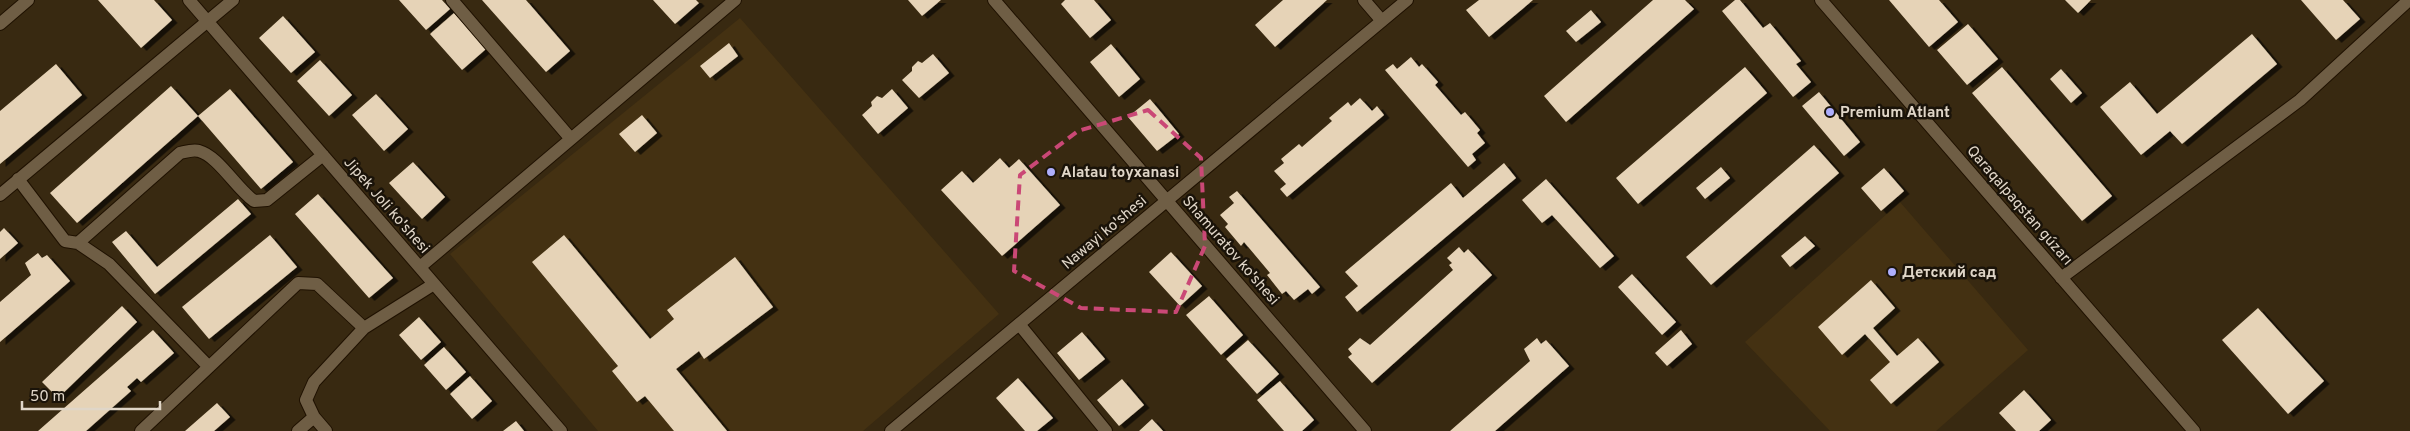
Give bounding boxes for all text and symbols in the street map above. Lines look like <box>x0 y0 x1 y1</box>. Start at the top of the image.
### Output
place label: Premium Atlant <box>1840 104 1950 123</box>
marker: Premium Atlant <box>1824 106 1836 118</box>
street label: Qaraqalpaqstan gúzarı <box>1962 142 2076 270</box>
street label: Jipek Joli ko'shesi <box>339 154 433 258</box>
place label: Alatau toyxanasi <box>1061 164 1179 183</box>
marker: Alatau toyxanasi <box>1045 166 1057 178</box>
street label: Nawayi ko'shesi <box>1059 192 1151 274</box>
street label: Shamuratov ko'shesi <box>1177 192 1283 310</box>
place label: Детский сад <box>1902 264 1996 283</box>
marker: Детский сад <box>1886 266 1898 278</box>
scale bar <box>22 378 160 410</box>
text: 50 m <box>30 388 65 407</box>

